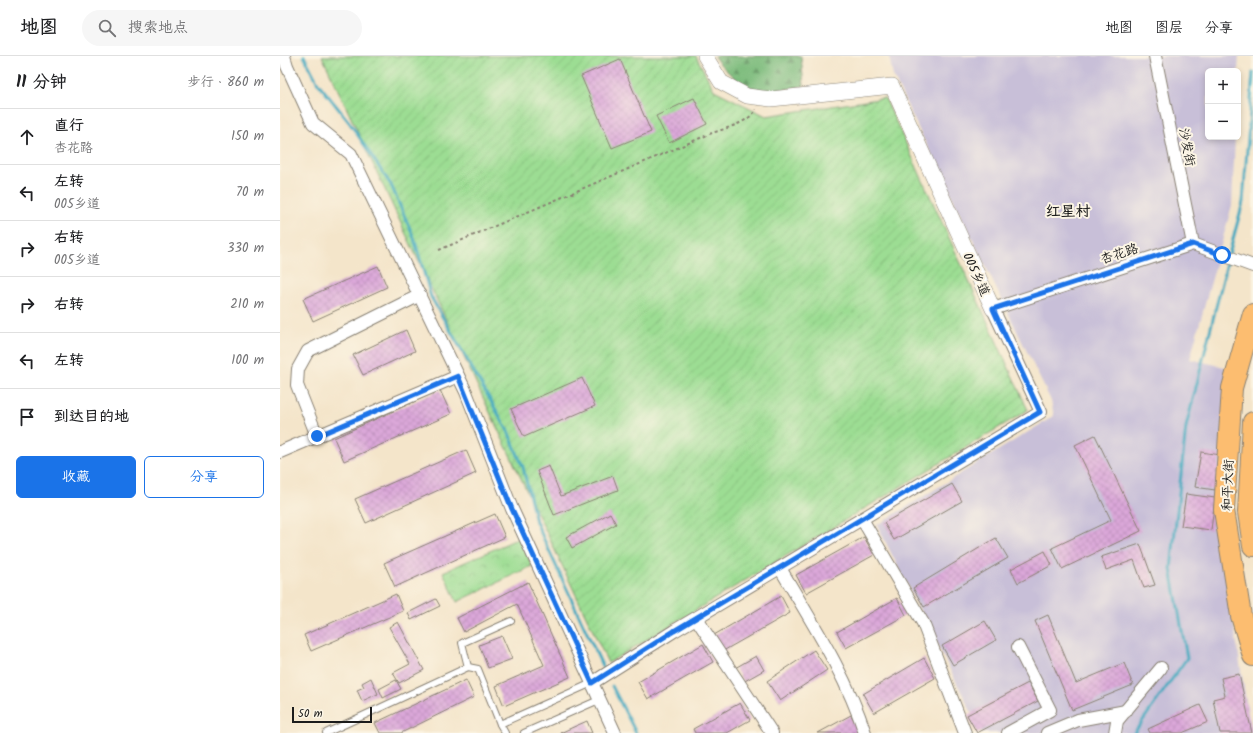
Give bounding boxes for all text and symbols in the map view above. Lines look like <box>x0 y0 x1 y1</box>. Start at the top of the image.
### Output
search box <box>82 10 362 46</box>
text: 地图 <box>20 13 58 43</box>
text: 搜索地点 <box>128 16 188 40</box>
icon: search <box>96 17 118 39</box>
text: 地图 <box>1105 17 1133 39</box>
text: 图层 <box>1155 17 1183 39</box>
text: 分享 <box>1205 17 1233 39</box>
map controls <box>1205 68 1241 140</box>
button: + <box>1205 68 1241 104</box>
text: 11 分钟 <box>16 69 67 96</box>
text: 步行 · 860 m <box>187 72 264 93</box>
button: − <box>1205 104 1241 140</box>
text: 直行 <box>54 114 84 138</box>
icon: ahead <box>16 126 38 148</box>
text: 150 m <box>231 126 264 147</box>
street label: 沙发街 <box>1172 126 1201 168</box>
text: 杏花路 <box>54 138 93 159</box>
text: 左转 <box>54 170 84 194</box>
icon: left <box>16 182 38 204</box>
text: 70 m <box>236 182 264 203</box>
text: 005乡道 <box>54 194 100 215</box>
district label: 红星村 <box>1045 200 1091 224</box>
text: 右转 <box>54 226 84 250</box>
icon: right <box>16 238 38 260</box>
text: 330 m <box>227 238 264 259</box>
street label: 杏花路 <box>1098 238 1141 270</box>
route start <box>1213 246 1231 264</box>
street label: 005乡道 <box>956 249 995 300</box>
text: 005乡道 <box>54 250 100 271</box>
text: 右转 <box>54 293 84 317</box>
icon: right <box>16 294 38 316</box>
text: 210 m <box>230 294 264 315</box>
text: 左转 <box>54 349 84 373</box>
icon: left <box>16 350 38 372</box>
text: 100 m <box>231 350 264 371</box>
text: 到达目的地 <box>54 405 129 429</box>
icon: arrive <box>16 406 38 428</box>
route end <box>308 427 326 445</box>
button: 收藏 <box>16 456 136 498</box>
button: 分享 <box>144 456 264 498</box>
street label: 和平大街 <box>1217 459 1240 511</box>
scale bar <box>292 705 372 724</box>
text: 50 m <box>298 705 323 723</box>

